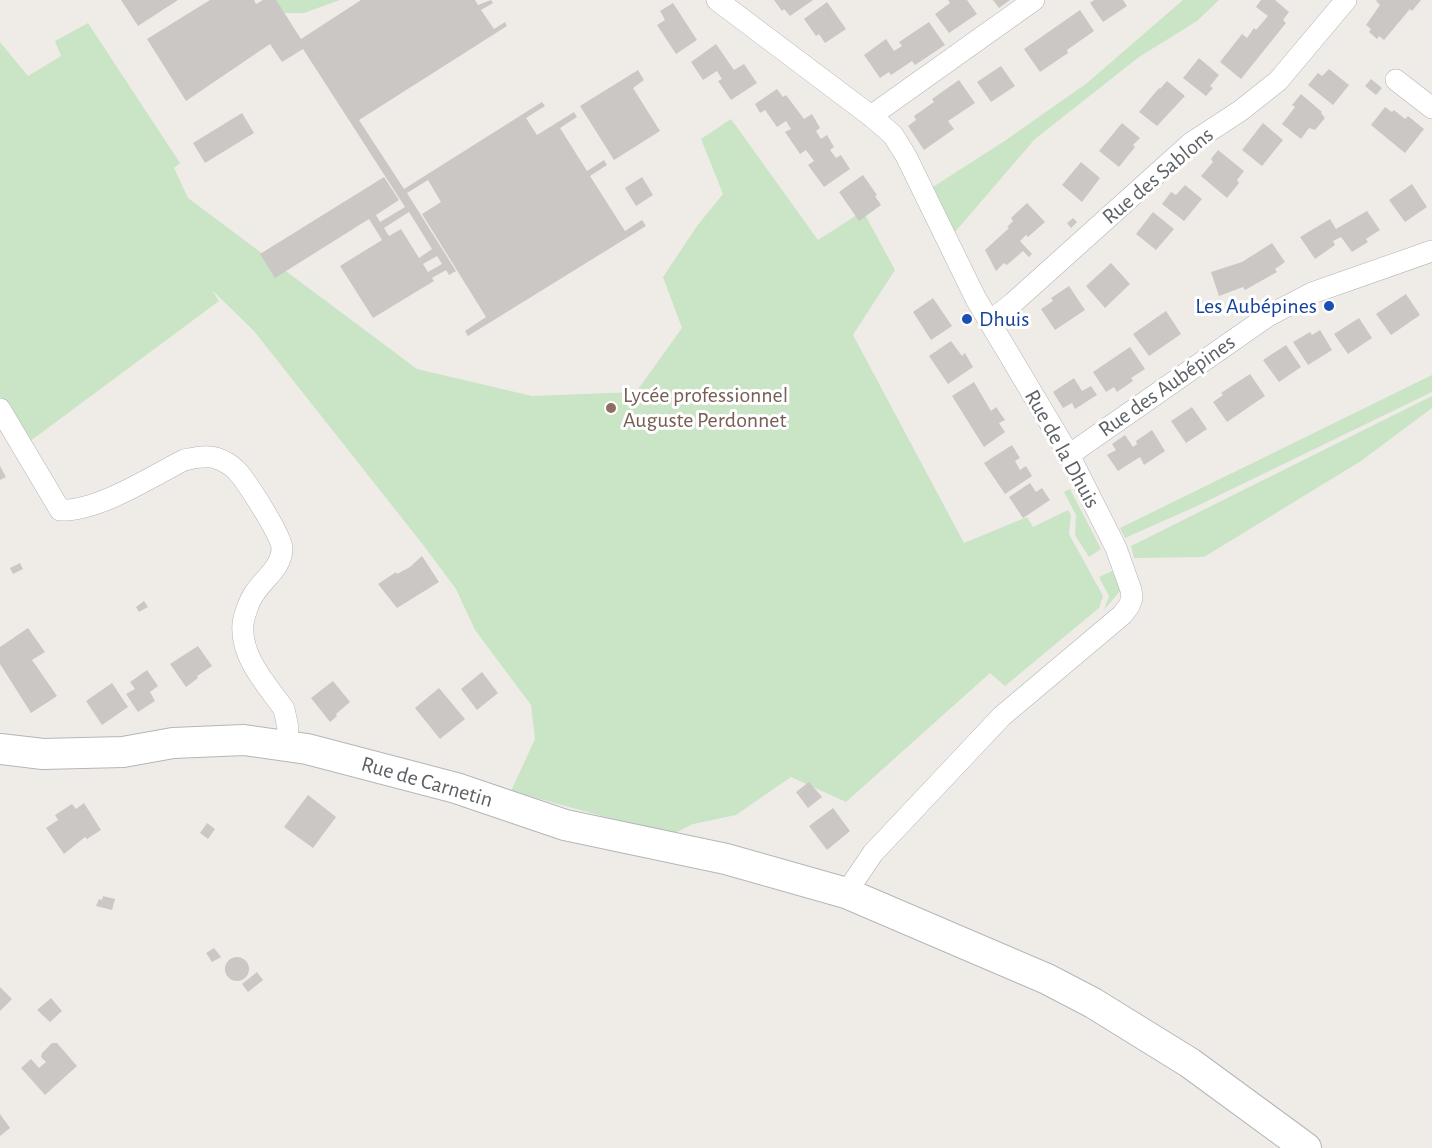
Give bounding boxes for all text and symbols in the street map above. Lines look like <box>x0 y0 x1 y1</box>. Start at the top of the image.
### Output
street label: Rue des Sablons <box>1097 122 1219 230</box>
place label: Les Aubépines <box>1195 293 1317 319</box>
marker: Les Aubépines <box>1322 299 1336 313</box>
place label: Dhuis <box>979 306 1029 332</box>
marker: Dhuis <box>960 312 974 326</box>
street label: Rue des Aubépines <box>1093 329 1241 443</box>
place label: Lycée professionnel Auguste Perdonnet <box>623 382 788 434</box>
street label: Rue de la Dhuis <box>1019 385 1105 513</box>
marker: Lycée professionnel Auguste Perdonnet <box>604 401 618 415</box>
street label: Rue de Carnetin <box>358 751 496 813</box>

